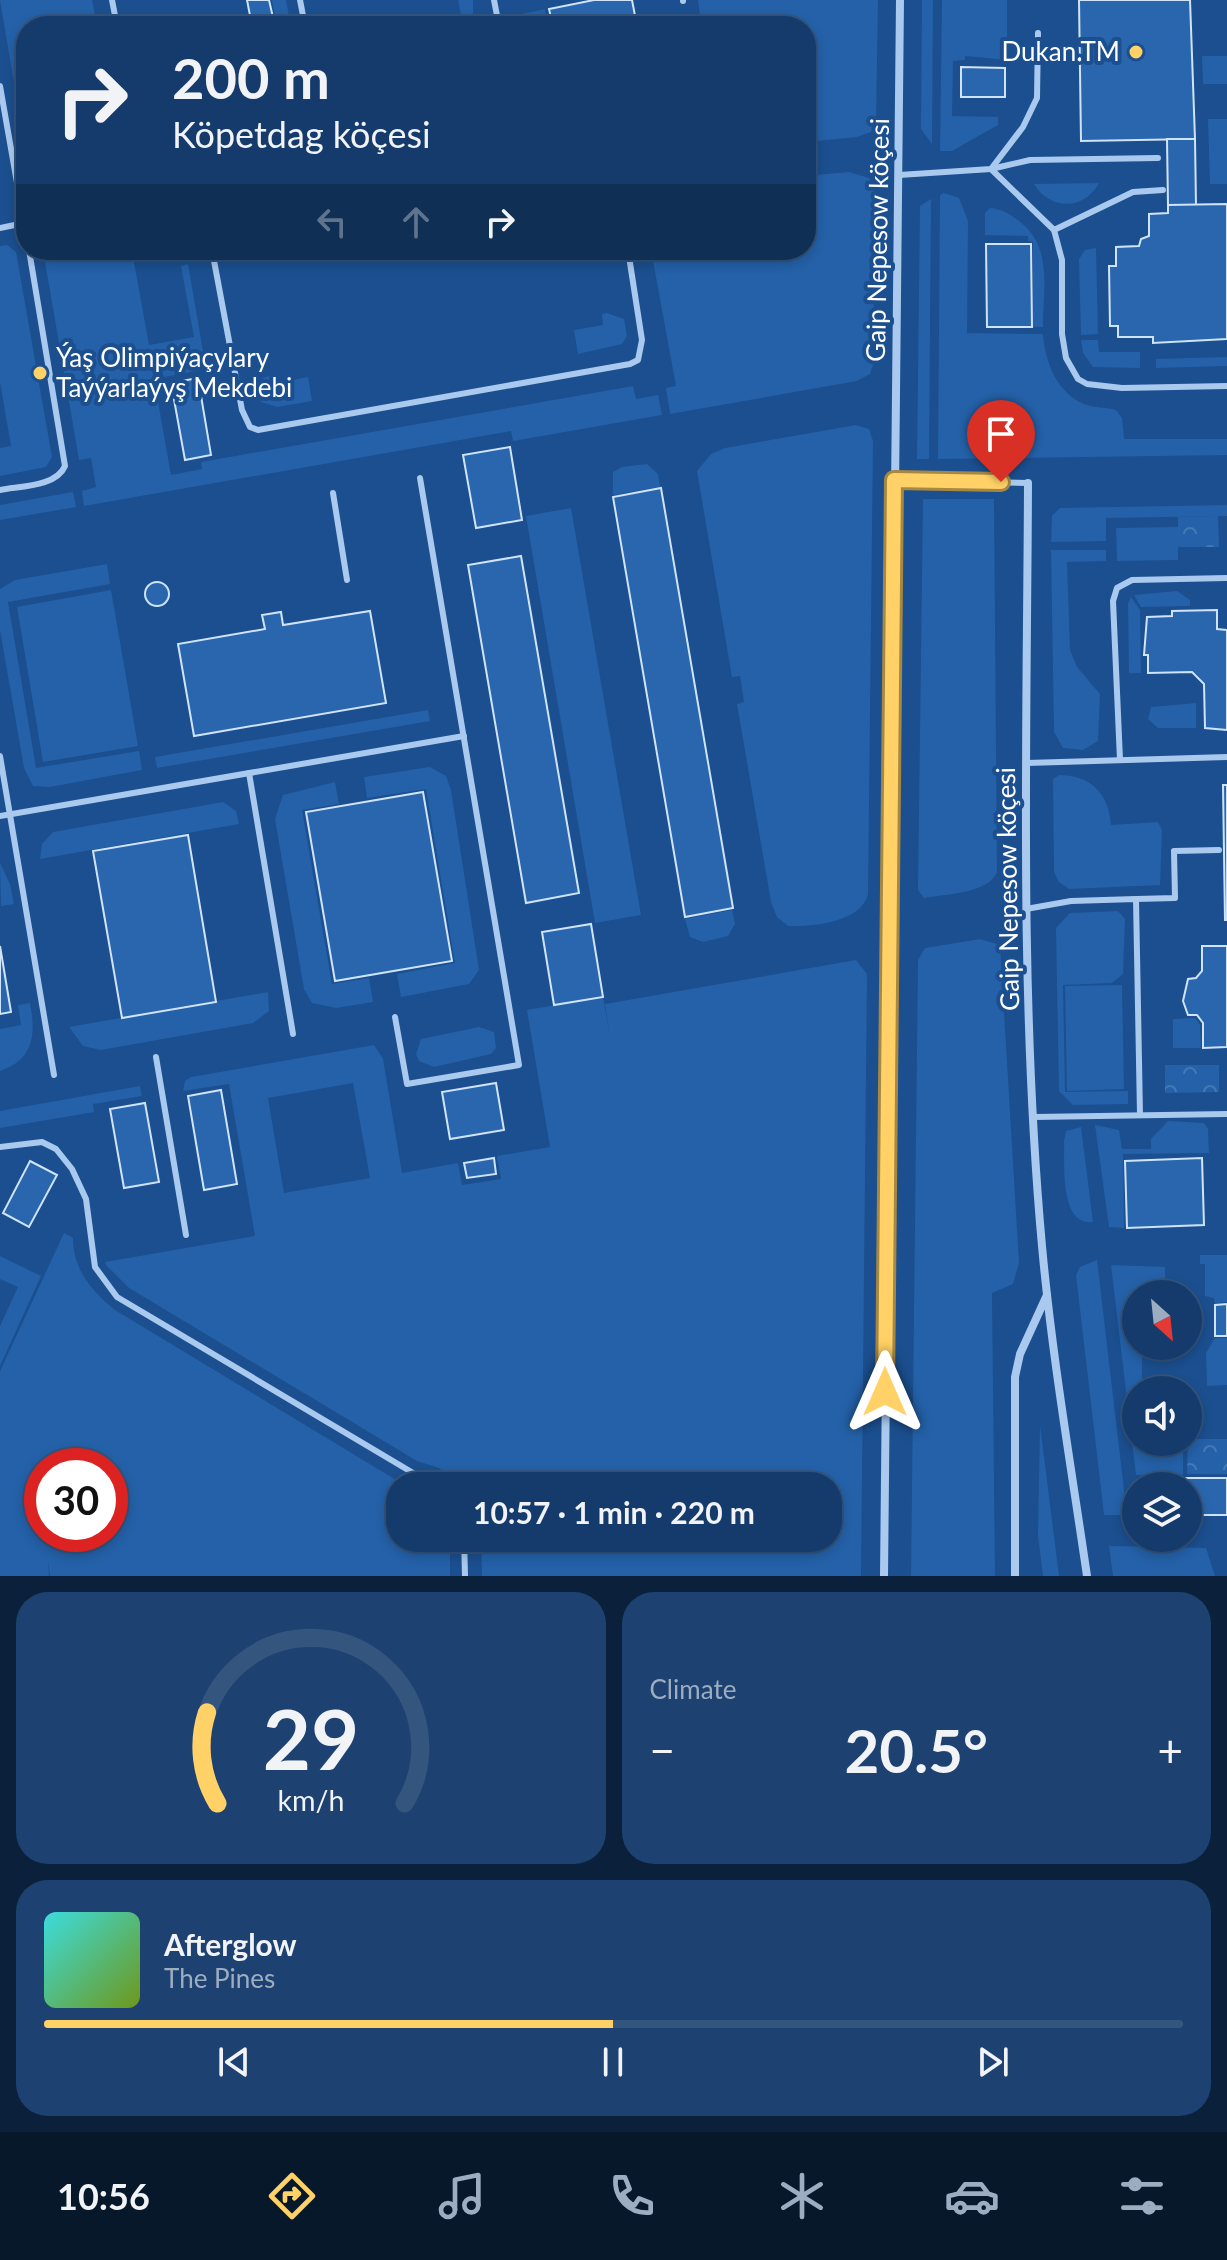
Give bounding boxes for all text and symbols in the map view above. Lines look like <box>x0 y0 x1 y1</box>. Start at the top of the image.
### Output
place label: Dukan.TM <box>1002 35 1120 67</box>
marker: Dukan.TM <box>1127 43 1145 61</box>
text: 200 m <box>172 44 330 111</box>
icon: right <box>40 48 144 152</box>
text: Köpetdag köçesi <box>172 112 431 156</box>
street label: Gaip Nepesow köçesi <box>859 118 895 362</box>
icon: left <box>310 200 354 244</box>
icon: ahead <box>394 200 438 244</box>
icon: right <box>478 200 522 244</box>
place label: Ýaş Olimpiýaçylary Taýýarlaýyş Mekdebi <box>56 341 292 403</box>
marker: Ýaş Olimpiýaçylary Taýýarlaýyş Mekdebi <box>31 364 49 382</box>
pin <box>967 400 1035 482</box>
icon: arrive <box>979 412 1023 456</box>
street label: Gaip Nepesow köçesi <box>989 767 1025 1011</box>
north arrow <box>1122 1280 1202 1360</box>
map controls <box>1122 1280 1202 1552</box>
position arrow <box>843 1350 927 1434</box>
button: sound <box>1122 1376 1202 1456</box>
speed limit sign: 30 <box>24 1448 128 1552</box>
button: layers <box>1122 1472 1202 1552</box>
text: 10:57 · 1 min · 220 m <box>473 1494 755 1530</box>
text: Climate <box>650 1673 736 1705</box>
text: 29 <box>263 1688 359 1788</box>
text: 20.5° <box>844 1714 988 1786</box>
text: − <box>650 1724 675 1776</box>
text: + <box>1157 1724 1183 1776</box>
text: km/h <box>277 1783 344 1817</box>
text: Afterglow <box>164 1926 297 1962</box>
text: The Pines <box>164 1962 275 1994</box>
icon: previous <box>212 2040 256 2084</box>
icon: pause <box>591 2040 635 2084</box>
icon: next <box>971 2040 1015 2084</box>
icon: directions <box>264 2168 320 2224</box>
icon: music <box>434 2168 490 2224</box>
icon: phone <box>604 2168 660 2224</box>
icon: climate <box>774 2168 830 2224</box>
icon: car <box>944 2168 1000 2224</box>
icon: filters <box>1114 2168 1170 2224</box>
text: 10:56 <box>57 2174 150 2218</box>

